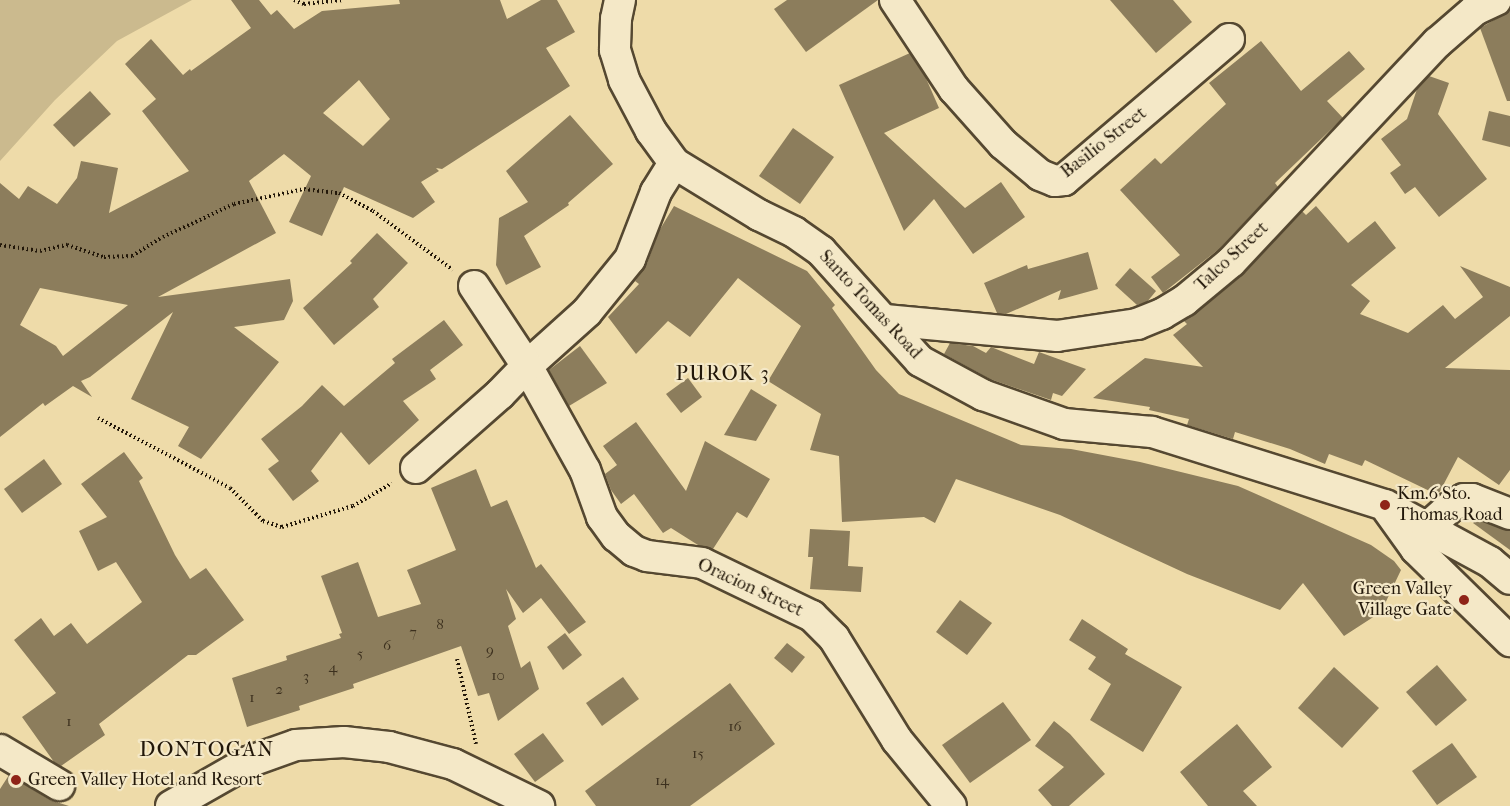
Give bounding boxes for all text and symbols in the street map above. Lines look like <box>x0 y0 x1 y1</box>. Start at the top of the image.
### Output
street label: Basilio Street <box>1057 103 1151 183</box>
street label: Talco Street <box>1191 218 1273 296</box>
street label: Santo Tomas Road <box>814 246 926 364</box>
district label: PUROK 3 <box>676 361 770 385</box>
place label: Km.6 Sto. Thomas Road <box>1397 484 1502 526</box>
marker: Km.6 Sto. Thomas Road <box>1378 498 1392 512</box>
street label: Oracion Street <box>694 554 806 622</box>
place label: Green Valley Village Gate <box>1353 579 1452 622</box>
marker: Green Valley Village Gate <box>1457 593 1471 607</box>
house number: 8 <box>436 616 444 634</box>
house number: 7 <box>409 624 417 642</box>
house number: 6 <box>383 637 391 655</box>
house number: 9 <box>486 642 494 660</box>
house number: 5 <box>357 645 363 663</box>
house number: 4 <box>329 659 337 677</box>
house number: 10 <box>491 667 505 685</box>
house number: 3 <box>303 668 309 686</box>
house number: 2 <box>275 681 283 699</box>
house number: 1 <box>249 689 255 707</box>
house number: 1 <box>66 713 72 731</box>
house number: 16 <box>728 718 742 736</box>
district label: DONTOGAN <box>139 736 275 762</box>
house number: 15 <box>692 745 704 763</box>
place label: Green Valley Hotel and Resort <box>28 769 262 791</box>
house number: 14 <box>655 772 669 790</box>
marker: Green Valley Hotel and Resort <box>9 773 23 787</box>

